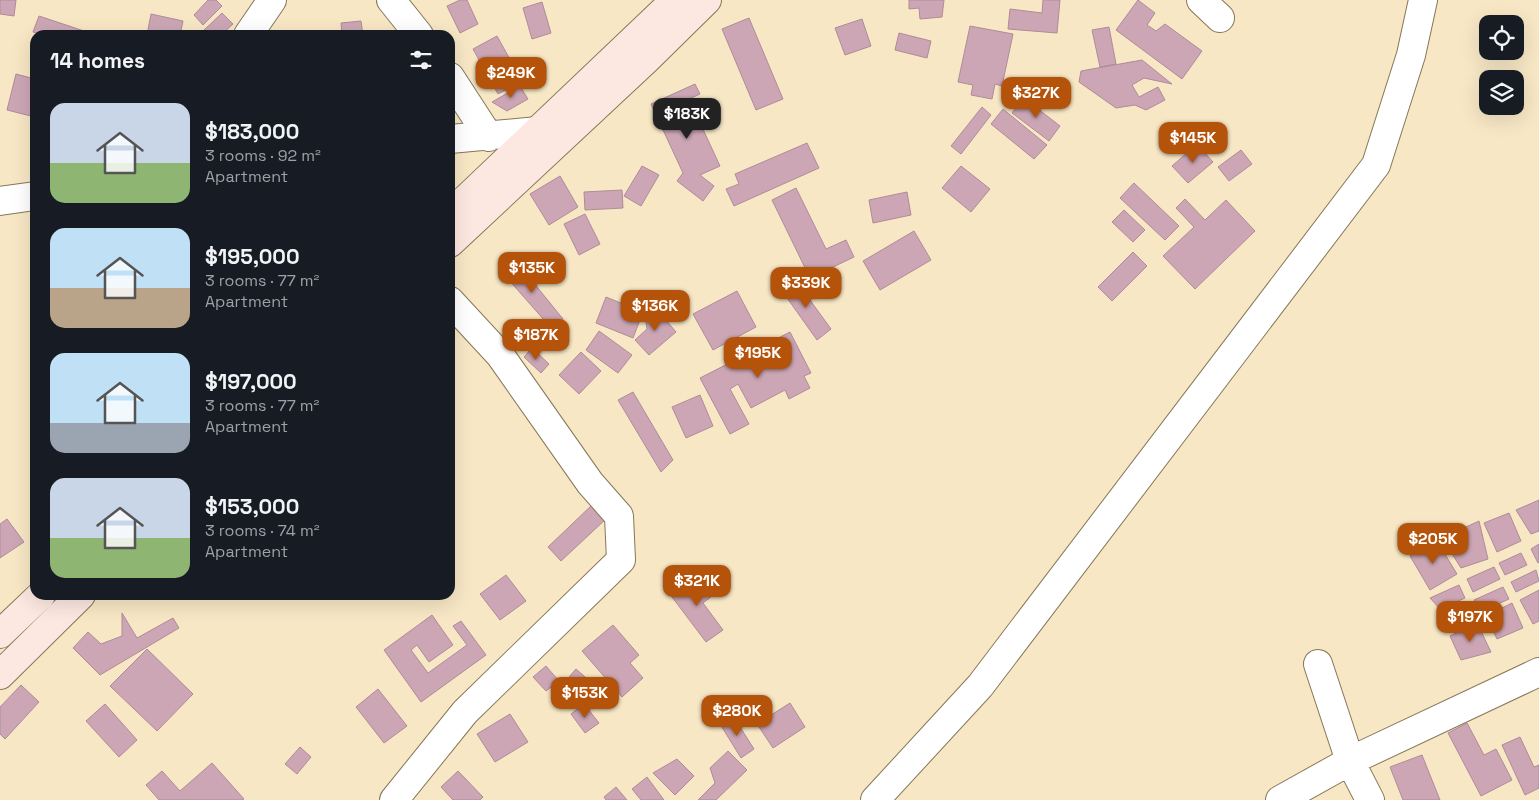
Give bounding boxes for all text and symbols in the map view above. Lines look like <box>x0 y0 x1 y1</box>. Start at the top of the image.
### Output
map controls <box>1479 15 1524 115</box>
button: locate <box>1479 15 1524 60</box>
icon: filters <box>407 46 435 74</box>
text: 14 homes <box>50 47 145 74</box>
pin: $249K <box>476 56 546 99</box>
text: $249K <box>486 62 536 83</box>
button: layers <box>1479 70 1524 115</box>
pin: $327K <box>1001 76 1071 119</box>
text: $327K <box>1012 82 1060 103</box>
pin: $183K <box>652 98 722 140</box>
text: $183K <box>664 103 710 124</box>
text: $183,000 <box>205 118 299 145</box>
pin: $145K <box>1158 121 1228 164</box>
icon: home <box>90 123 150 183</box>
text: $145K <box>1170 127 1216 148</box>
text: 3 rooms · 92 m² <box>205 145 321 166</box>
text: Apartment <box>205 166 288 187</box>
text: $195,000 <box>205 243 300 270</box>
icon: home <box>90 248 150 308</box>
pin: $135K <box>497 252 567 294</box>
text: $135K <box>509 257 555 278</box>
pin: $339K <box>771 266 841 309</box>
text: 3 rooms · 77 m² <box>205 270 319 291</box>
text: $339K <box>781 272 831 293</box>
pin: $136K <box>620 290 690 332</box>
text: Apartment <box>205 291 288 312</box>
text: $136K <box>632 295 678 316</box>
pin: $187K <box>501 318 571 361</box>
text: $187K <box>513 324 559 345</box>
pin: $195K <box>723 336 793 379</box>
text: $195K <box>735 342 781 363</box>
text: $197,000 <box>205 368 297 395</box>
icon: home <box>90 373 150 433</box>
text: 3 rooms · 77 m² <box>205 395 319 416</box>
text: Apartment <box>205 416 288 437</box>
text: $153,000 <box>205 493 299 520</box>
icon: home <box>90 498 150 558</box>
text: 3 rooms · 74 m² <box>205 520 320 541</box>
pin: $205K <box>1398 522 1468 565</box>
text: $205K <box>1408 528 1458 549</box>
text: Apartment <box>205 541 288 562</box>
pin: $321K <box>662 564 732 607</box>
text: $321K <box>674 570 720 591</box>
pin: $197K <box>1435 600 1505 643</box>
text: $197K <box>1447 606 1493 627</box>
pin: $153K <box>550 676 620 719</box>
text: $153K <box>562 682 608 703</box>
pin: $280K <box>702 694 772 737</box>
text: $280K <box>712 700 762 721</box>

